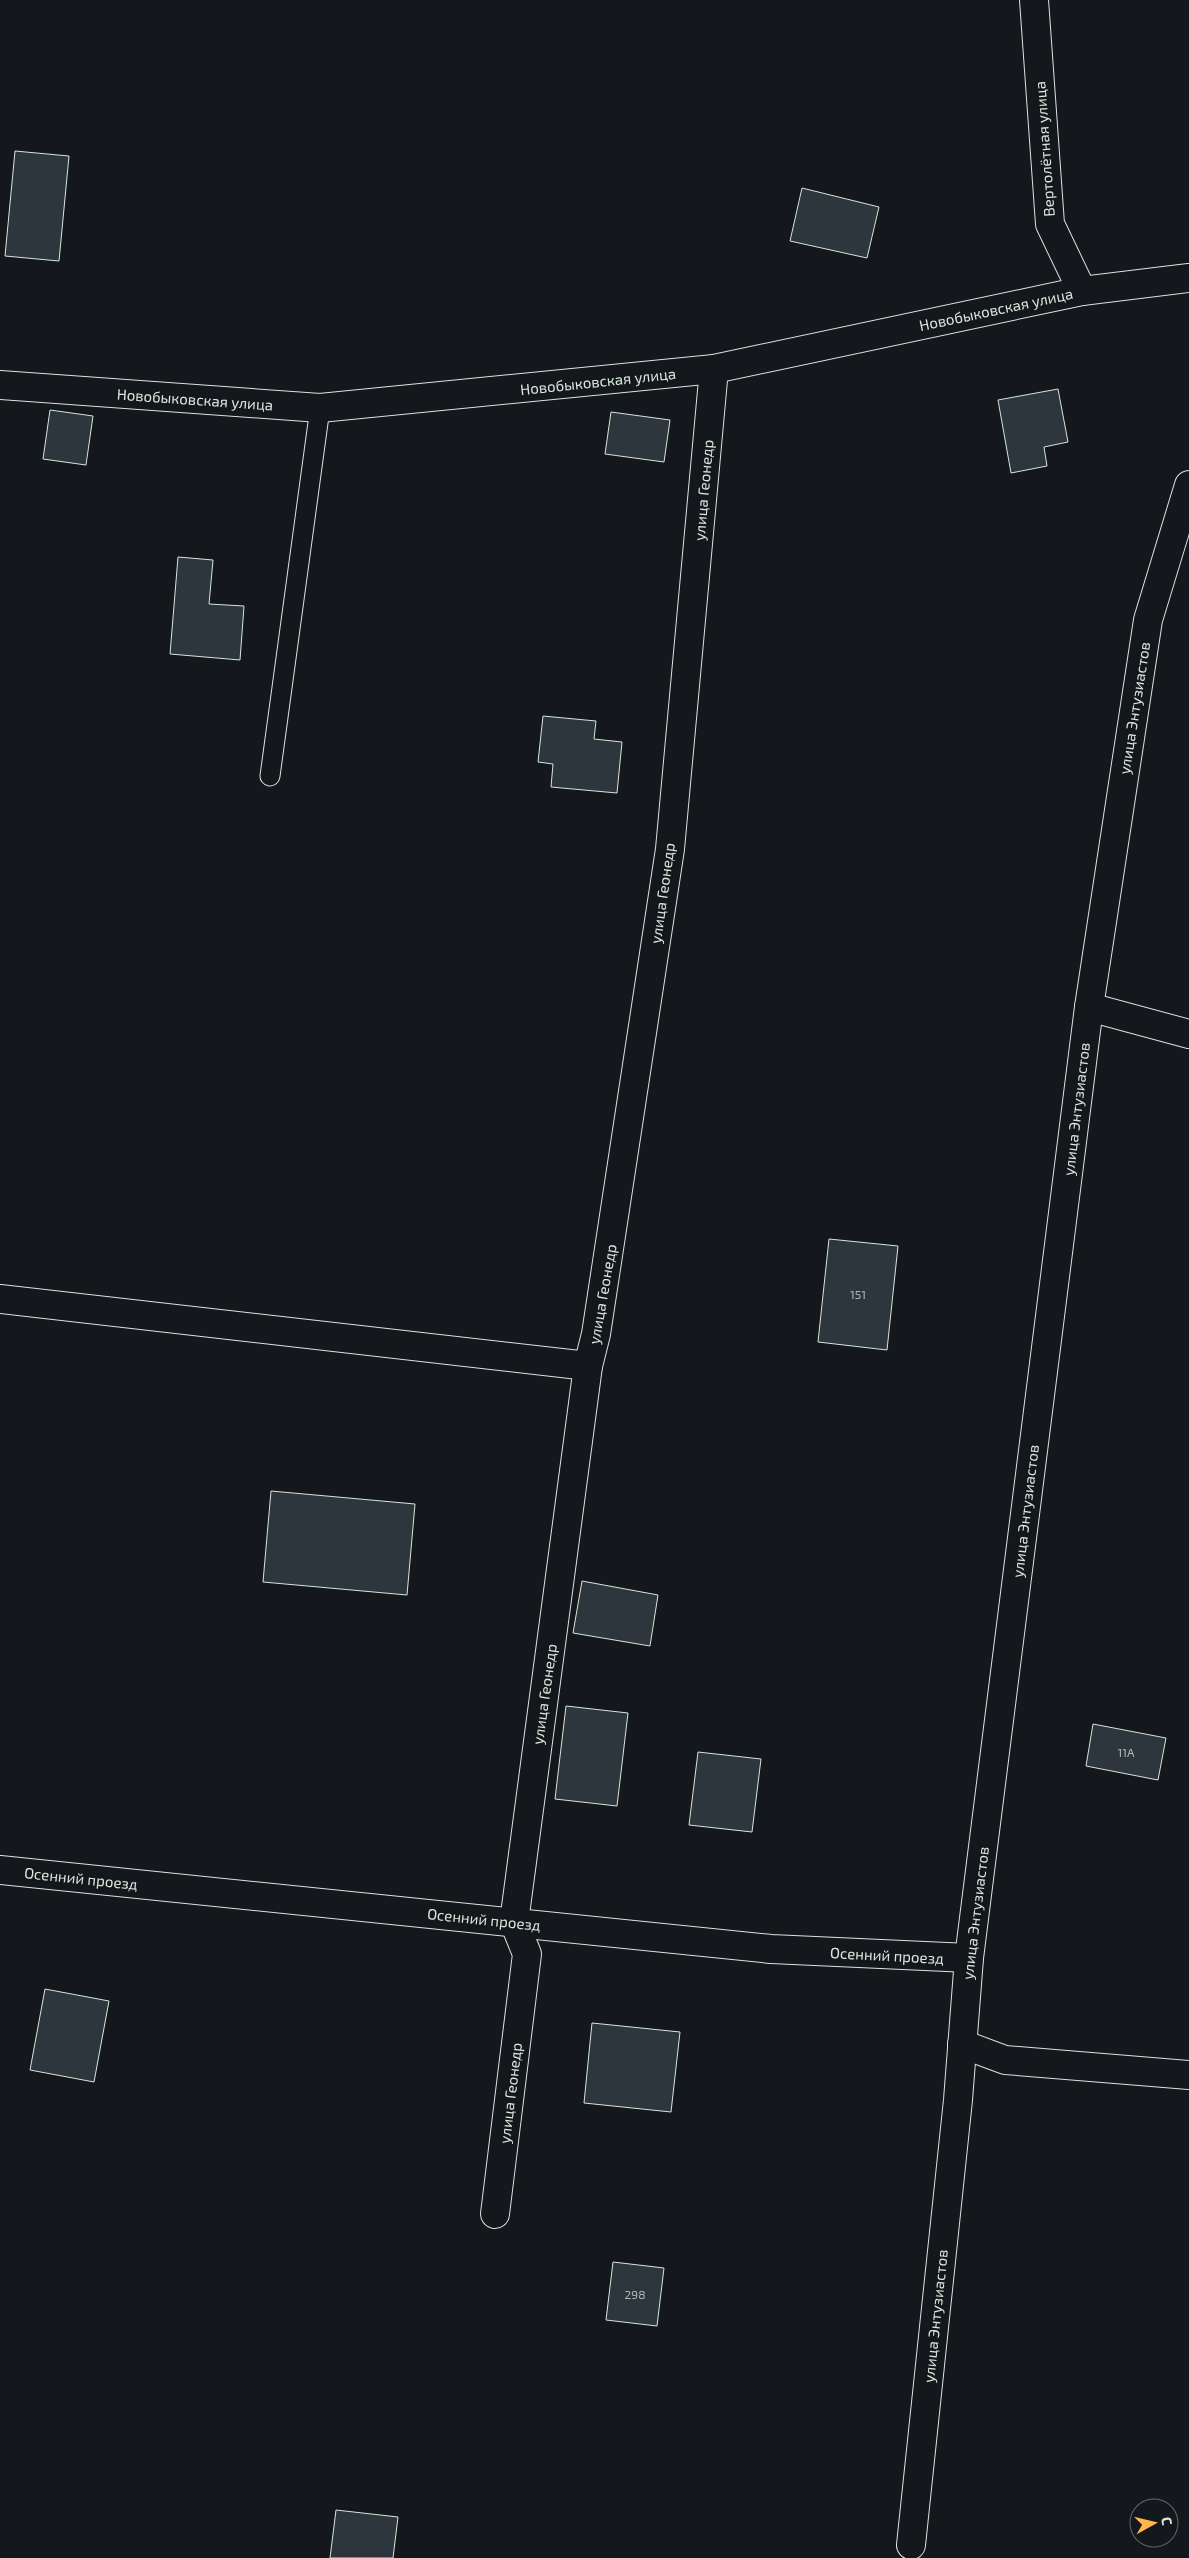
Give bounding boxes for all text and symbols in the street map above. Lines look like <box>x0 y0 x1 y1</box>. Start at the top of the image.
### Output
street label: Вертолётная улица <box>1030 81 1059 217</box>
street label: Новобыковская улица <box>917 284 1075 335</box>
street label: Новобыковская улица <box>519 364 677 399</box>
street label: Новобыковская улица <box>116 385 274 414</box>
street label: улица Геонедр <box>690 439 717 541</box>
street label: улица Энтузиастов <box>1115 640 1154 776</box>
street label: улица Геонедр <box>646 841 679 945</box>
street label: улица Энтузиастов <box>1059 1041 1094 1177</box>
street label: улица Геонедр <box>584 1242 621 1346</box>
house number: 151 <box>850 1287 866 1301</box>
street label: улица Энтузиастов <box>1008 1443 1043 1579</box>
street label: улица Геонедр <box>528 1642 561 1746</box>
house number: 11А <box>1117 1745 1135 1759</box>
street label: улица Энтузиастов <box>958 1845 993 1981</box>
street label: Осенний проезд <box>23 1863 139 1893</box>
street label: Осенний проезд <box>426 1904 542 1934</box>
street label: Осенний проезд <box>830 1943 945 1967</box>
street label: улица Геонедр <box>495 2041 526 2145</box>
street label: улица Энтузиастов <box>919 2248 952 2384</box>
house number: 298 <box>625 2287 645 2301</box>
north arrow <box>1129 2498 1179 2548</box>
text: С <box>1158 2516 1176 2526</box>

